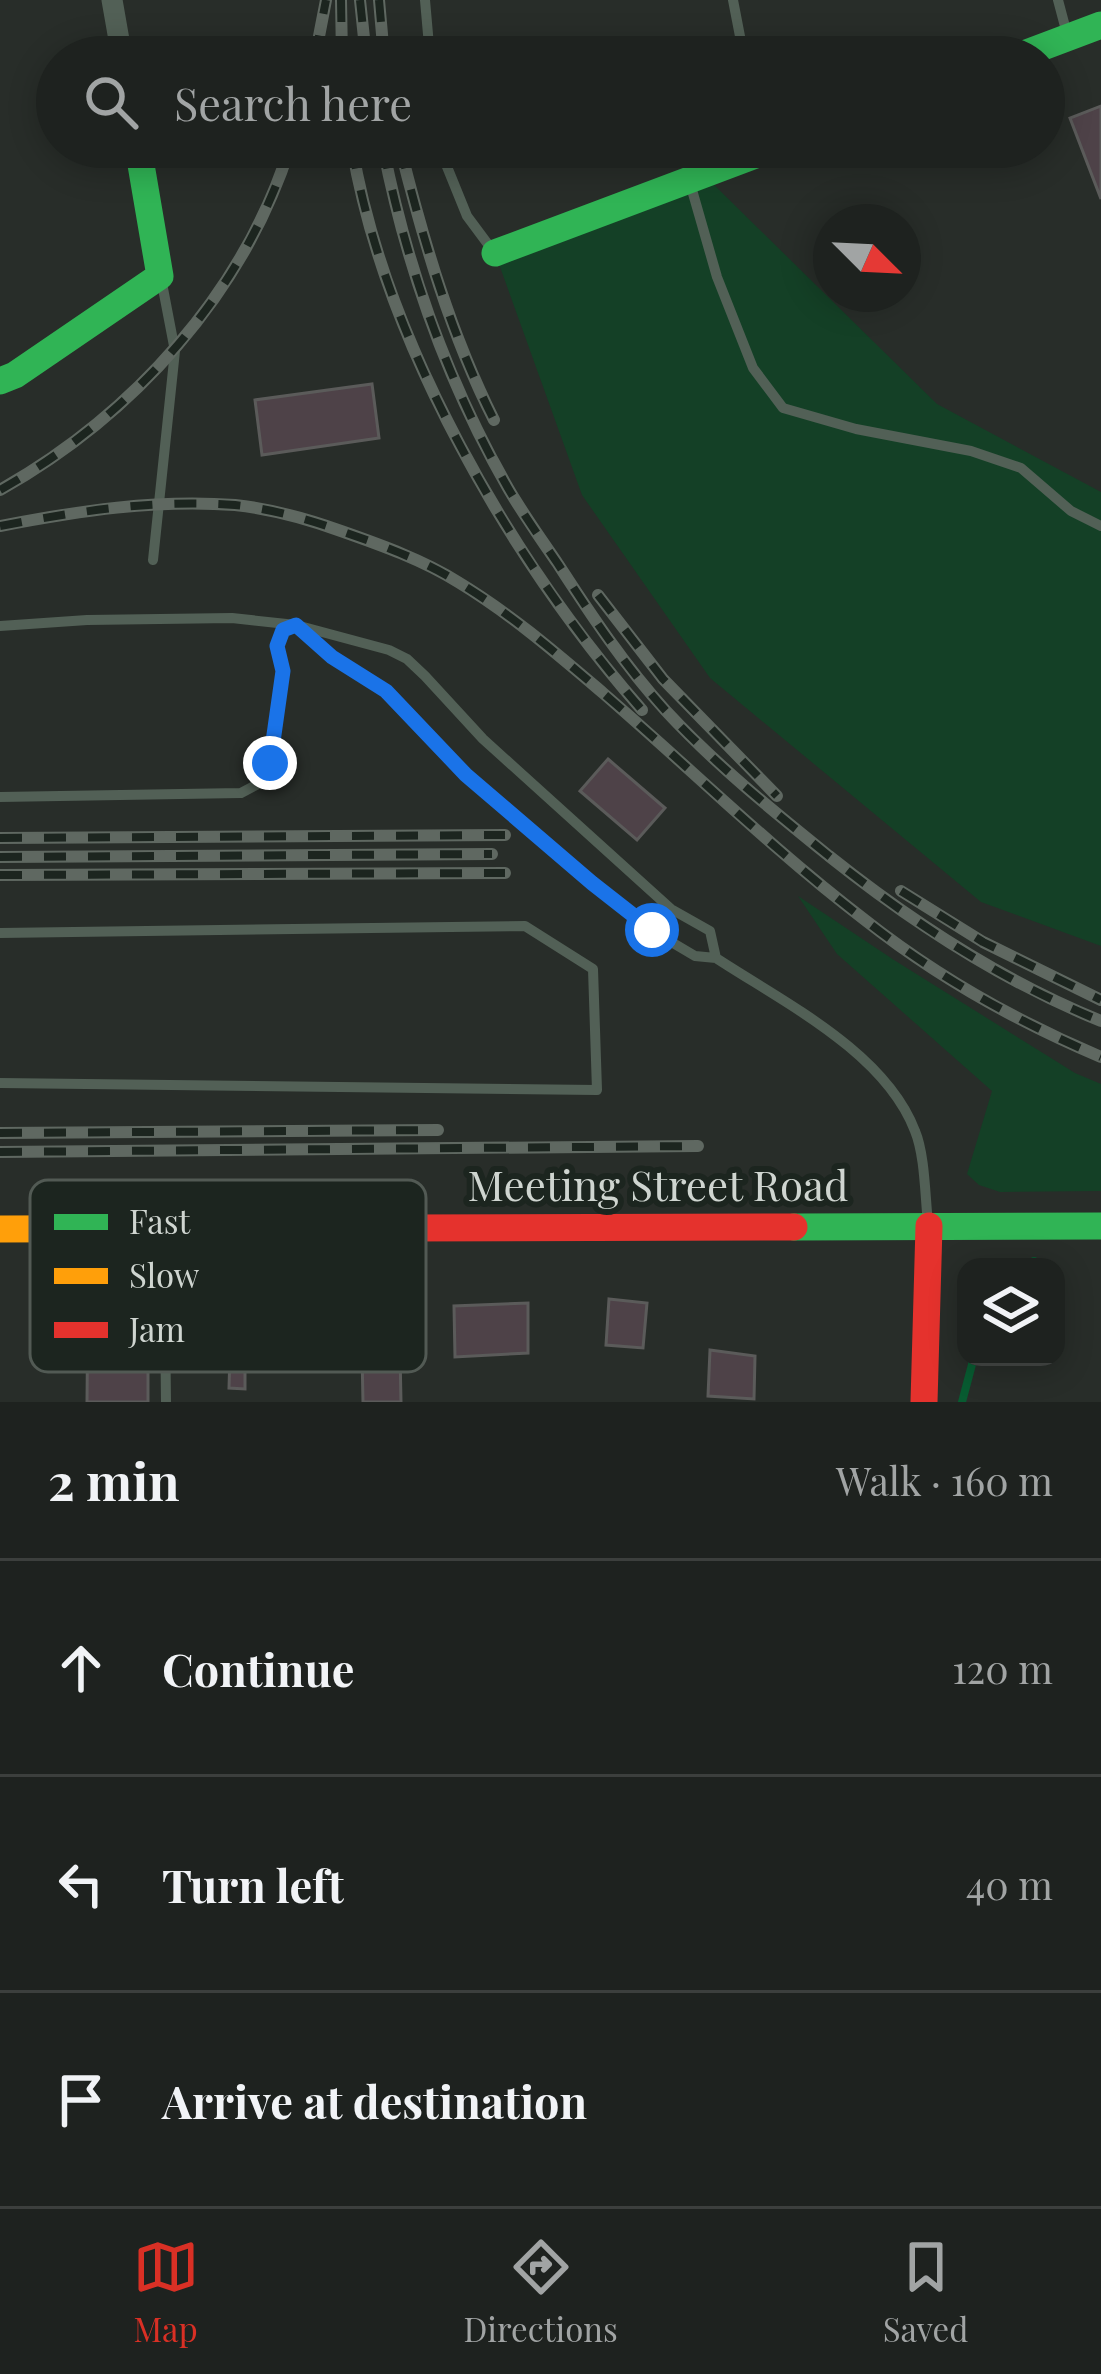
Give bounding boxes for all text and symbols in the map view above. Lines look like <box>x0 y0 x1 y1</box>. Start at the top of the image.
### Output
search box <box>36 36 1065 168</box>
icon: search <box>78 69 144 135</box>
text: Search here <box>174 72 412 132</box>
north arrow <box>813 204 921 312</box>
route end <box>243 736 297 790</box>
route start <box>625 903 679 957</box>
street label: Meeting Street Road <box>468 1156 848 1212</box>
legend <box>30 1180 426 1372</box>
text: Fast <box>129 1198 191 1242</box>
text: Slow <box>129 1252 200 1296</box>
map controls <box>957 1258 1065 1366</box>
button: layers <box>957 1258 1065 1366</box>
text: Jam <box>128 1306 185 1350</box>
text: 2 min <box>48 1446 180 1514</box>
text: Walk · 160 m <box>836 1454 1053 1506</box>
icon: ahead <box>48 1635 114 1701</box>
text: Continue <box>162 1638 354 1698</box>
text: 120 m <box>952 1642 1053 1694</box>
icon: left <box>48 1851 114 1917</box>
text: Turn left <box>162 1854 344 1914</box>
text: 40 m <box>966 1858 1053 1910</box>
icon: arrive <box>48 2067 114 2133</box>
text: Arrive at destination <box>162 2070 587 2130</box>
tab: Map <box>133 2234 199 2350</box>
tab: Directions <box>464 2234 618 2350</box>
tab: Saved <box>883 2234 969 2350</box>

